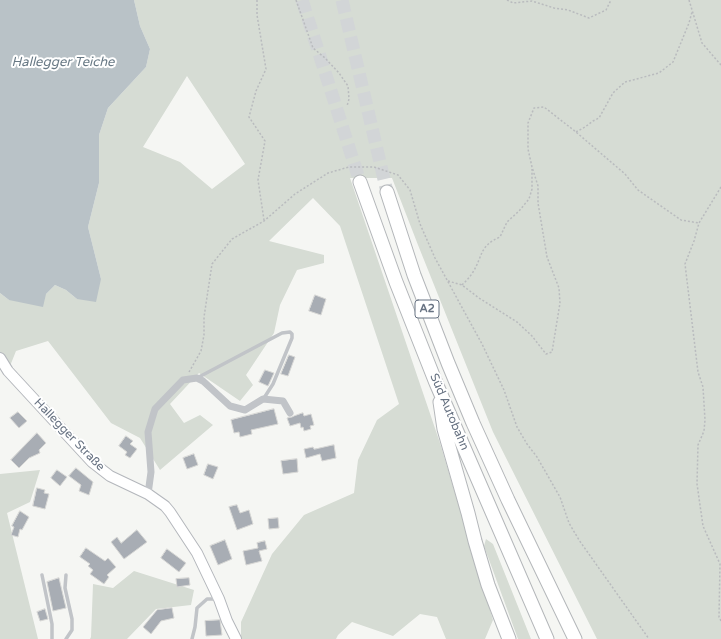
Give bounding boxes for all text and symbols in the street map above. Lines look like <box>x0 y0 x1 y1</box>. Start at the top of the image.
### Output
water label: Hallegger Teiche <box>12 55 114 71</box>
road number: A2 <box>415 300 439 318</box>
street label: Süd Autobahn <box>426 371 472 453</box>
street label: Hallegger Straße <box>31 396 107 474</box>

